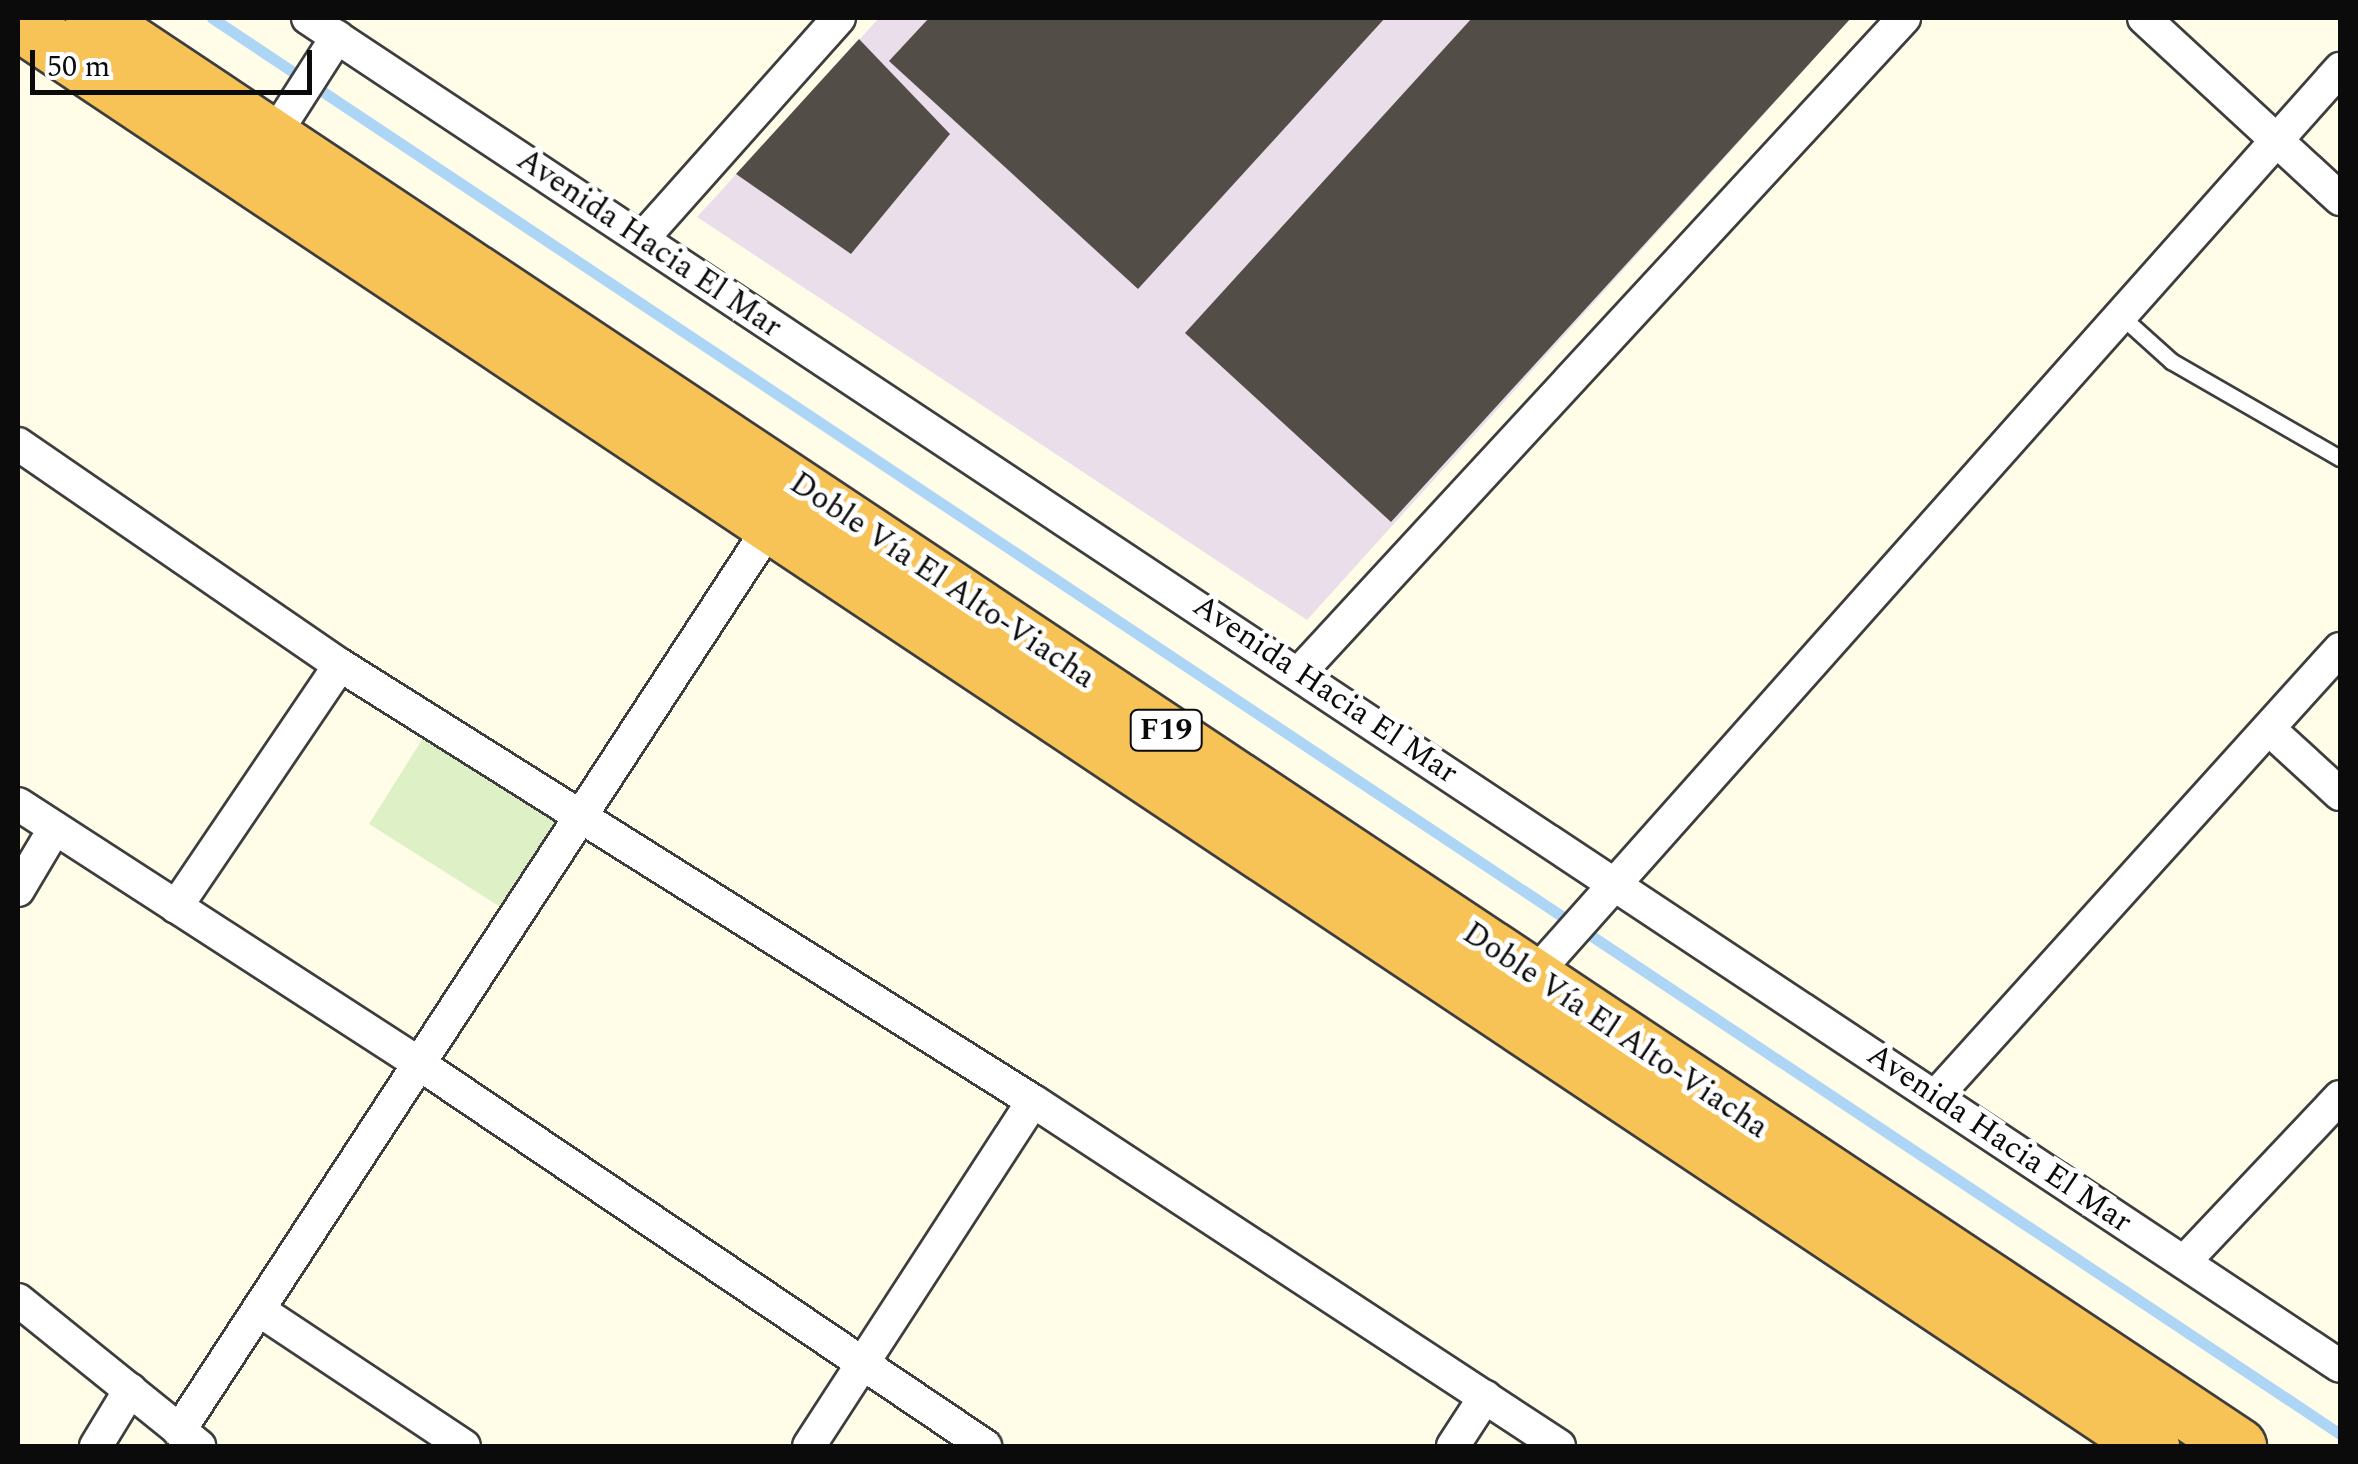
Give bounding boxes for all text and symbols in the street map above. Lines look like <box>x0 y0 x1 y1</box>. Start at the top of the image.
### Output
scale bar <box>35 30 318 92</box>
text: 50 m <box>47 44 110 90</box>
street label: Avenida Hacia El Mar <box>509 141 789 347</box>
street label: Doble Vía El Alto-Viacha <box>782 464 1102 698</box>
street label: Avenida Hacia El Mar <box>1185 587 1465 793</box>
road number: F19 <box>1128 705 1204 755</box>
street label: Doble Vía El Alto-Viacha <box>1455 914 1775 1148</box>
street label: Avenida Hacia El Mar <box>1859 1036 2139 1242</box>

